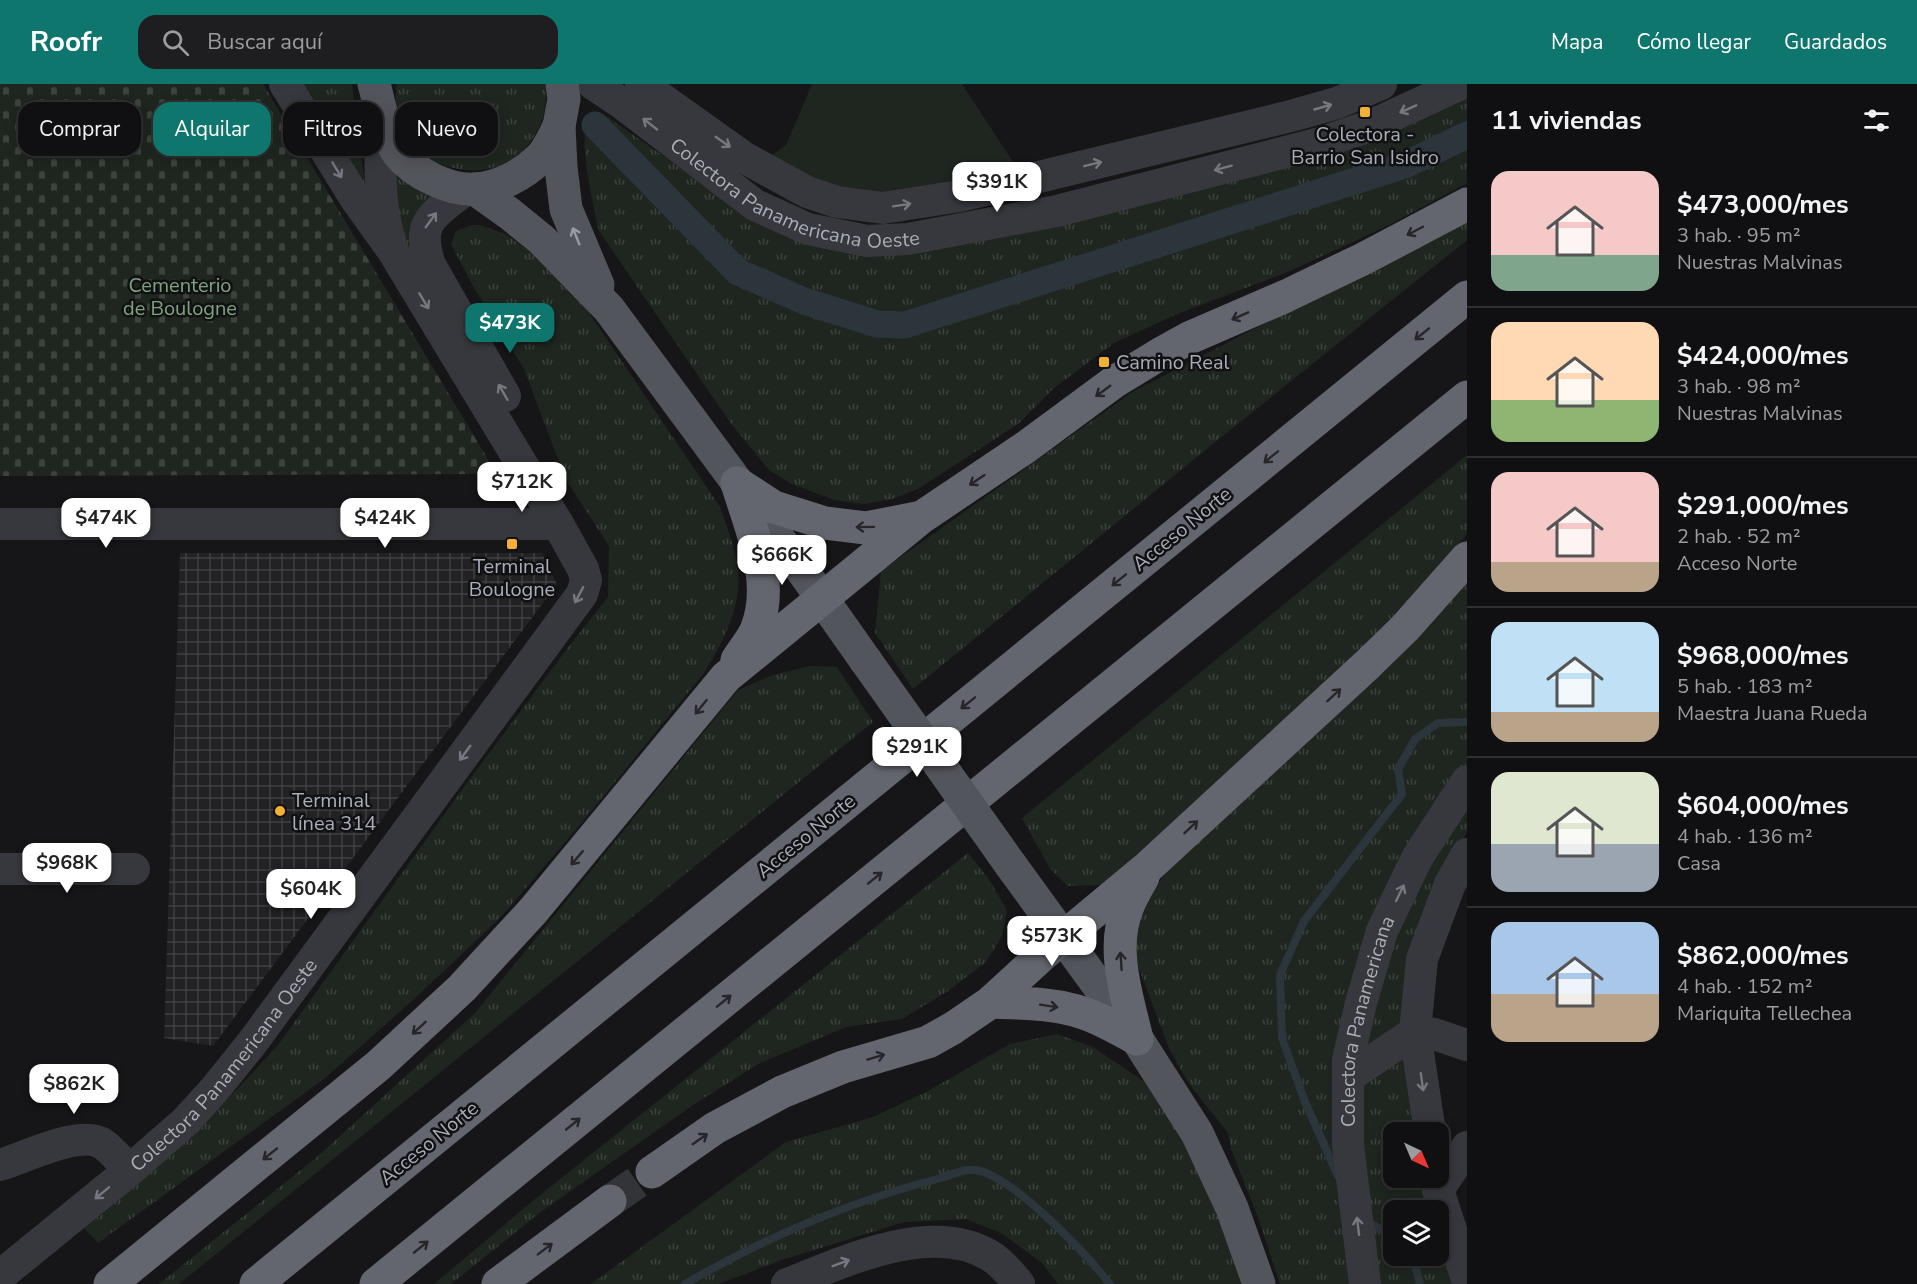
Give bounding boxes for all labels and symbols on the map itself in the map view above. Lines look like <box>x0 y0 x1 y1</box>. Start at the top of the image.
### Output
one-way arrow <box>1313 101 1332 112</box>
one-way arrow <box>1400 104 1418 116</box>
marker: Colectora - Barrio San Isidro <box>1358 105 1372 119</box>
one-way arrow <box>642 118 658 131</box>
place label: Colectora - Barrio San Isidro <box>1291 121 1439 171</box>
street label: Colectora Panamericana Oeste <box>664 131 922 254</box>
one-way arrow <box>714 136 731 148</box>
one-way arrow <box>1082 158 1102 169</box>
one-way arrow <box>332 161 344 178</box>
pin: $391K <box>955 162 1039 213</box>
one-way arrow <box>1213 162 1232 174</box>
one-way arrow <box>892 199 911 210</box>
one-way arrow <box>425 213 437 229</box>
one-way arrow <box>1407 226 1425 237</box>
one-way arrow <box>570 227 581 246</box>
park label: Cementerio de Boulogne <box>123 272 237 322</box>
one-way arrow <box>418 292 430 309</box>
pin: $473K <box>468 303 552 354</box>
one-way arrow <box>1231 311 1249 322</box>
one-way arrow <box>1414 327 1430 340</box>
place label: Camino Real <box>1116 349 1230 376</box>
marker: Camino Real <box>1097 355 1111 369</box>
one-way arrow <box>497 384 509 401</box>
one-way arrow <box>1096 384 1112 397</box>
one-way arrow <box>1263 450 1279 463</box>
pin: $712K <box>480 462 564 513</box>
one-way arrow <box>969 474 986 486</box>
street label: Acceso Norte <box>1127 481 1237 577</box>
pin: $474K <box>64 498 148 549</box>
pin: $424K <box>343 498 427 549</box>
one-way arrow <box>855 521 875 532</box>
pin: $666K <box>740 535 824 586</box>
marker: Terminal Boulogne <box>505 537 519 551</box>
place label: Terminal Boulogne <box>469 553 555 603</box>
one-way arrow <box>1112 574 1128 587</box>
one-way arrow <box>573 586 585 603</box>
one-way arrow <box>1327 688 1342 702</box>
one-way arrow <box>960 697 976 710</box>
one-way arrow <box>694 699 708 714</box>
pin: $291K <box>875 727 959 778</box>
one-way arrow <box>459 744 471 760</box>
place label: Terminal línea 314 <box>292 787 376 837</box>
street label: Acceso Norte <box>751 788 861 884</box>
marker: Terminal línea 314 <box>273 804 287 818</box>
one-way arrow <box>1184 820 1199 835</box>
pin: $968K <box>25 843 109 894</box>
one-way arrow <box>570 850 583 866</box>
pin: $604K <box>269 869 353 920</box>
one-way arrow <box>867 871 882 885</box>
one-way arrow <box>1395 885 1407 903</box>
street label: Colectora Panamericana <box>1335 911 1401 1127</box>
pin: $573K <box>1010 916 1094 967</box>
one-way arrow <box>1115 952 1126 972</box>
street label: Colectora Panamericana Oeste <box>124 953 323 1178</box>
one-way arrow <box>716 994 731 1008</box>
one-way arrow <box>1039 1000 1058 1011</box>
one-way arrow <box>411 1021 426 1035</box>
one-way arrow <box>866 1051 885 1062</box>
pin: $862K <box>32 1064 116 1115</box>
one-way arrow <box>1417 1072 1428 1092</box>
street label: Acceso Norte <box>374 1095 484 1191</box>
one-way arrow <box>564 1118 580 1131</box>
north arrow <box>1383 1122 1449 1188</box>
one-way arrow <box>691 1133 707 1145</box>
one-way arrow <box>262 1147 278 1160</box>
one-way arrow <box>95 1186 110 1200</box>
one-way arrow <box>1352 1217 1363 1236</box>
one-way arrow <box>413 1240 428 1254</box>
one-way arrow <box>537 1243 553 1255</box>
one-way arrow <box>831 1257 850 1268</box>

